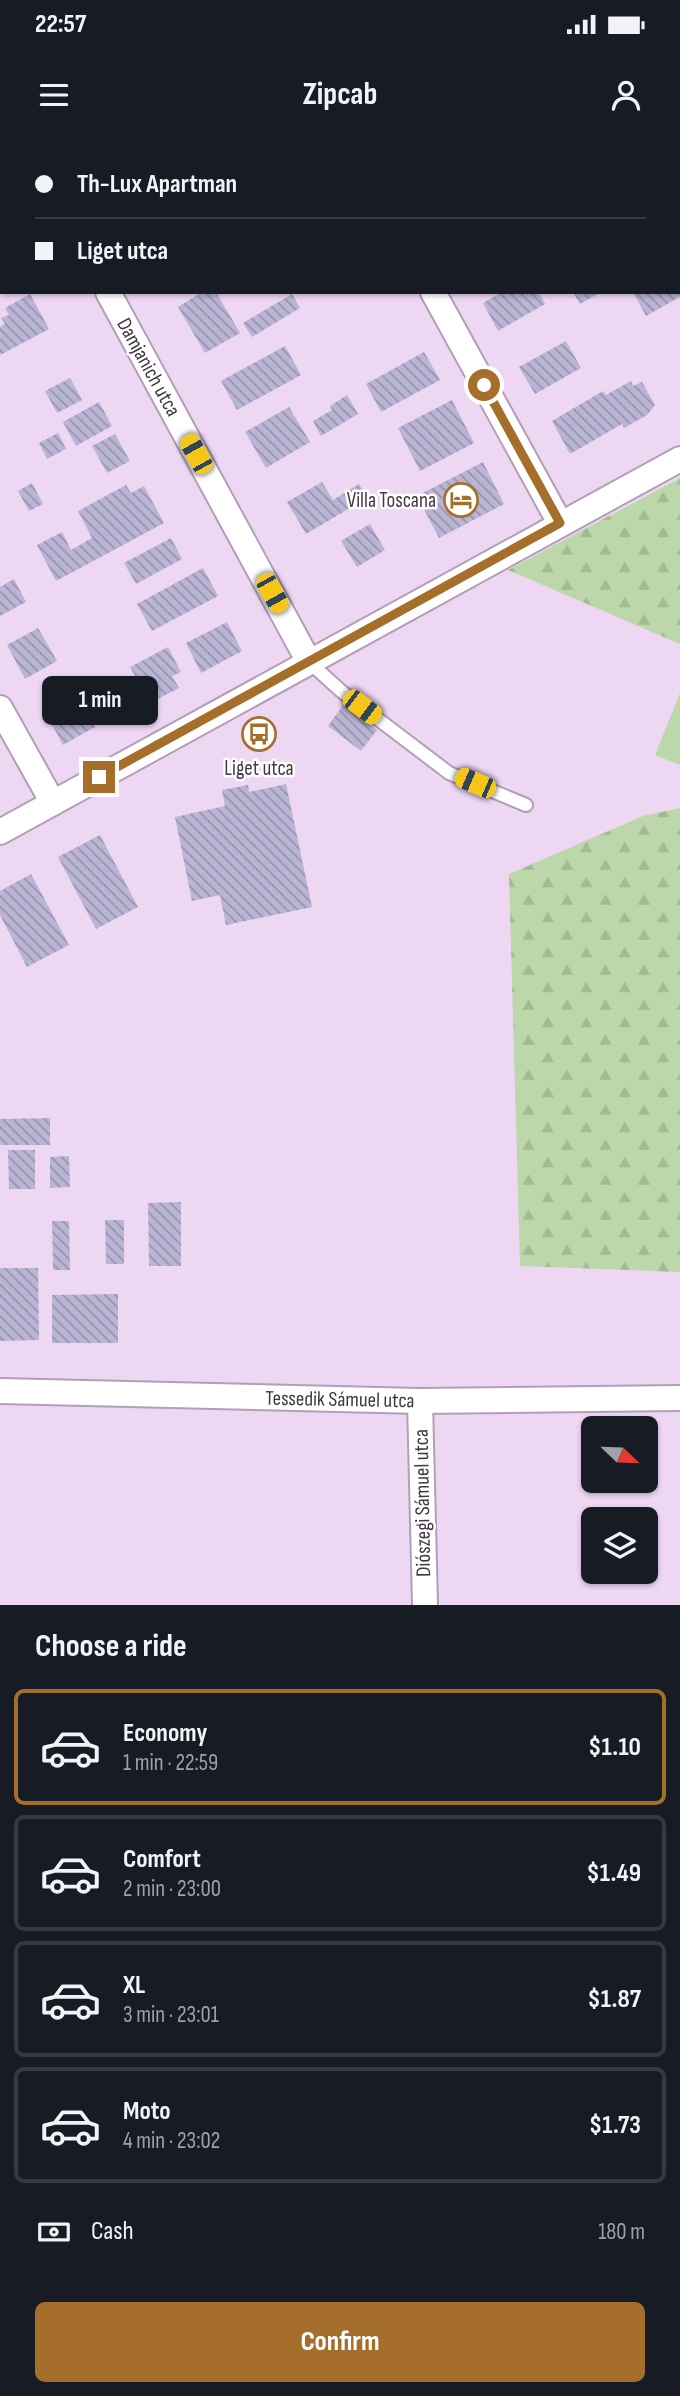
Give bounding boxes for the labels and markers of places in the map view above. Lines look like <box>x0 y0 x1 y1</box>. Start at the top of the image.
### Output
hotel icon: Villa Toscana <box>442 481 480 519</box>
place label: Villa Toscana <box>347 488 436 513</box>
bus stop icon: Liget utca <box>240 715 278 753</box>
place label: Liget utca <box>224 756 294 781</box>

